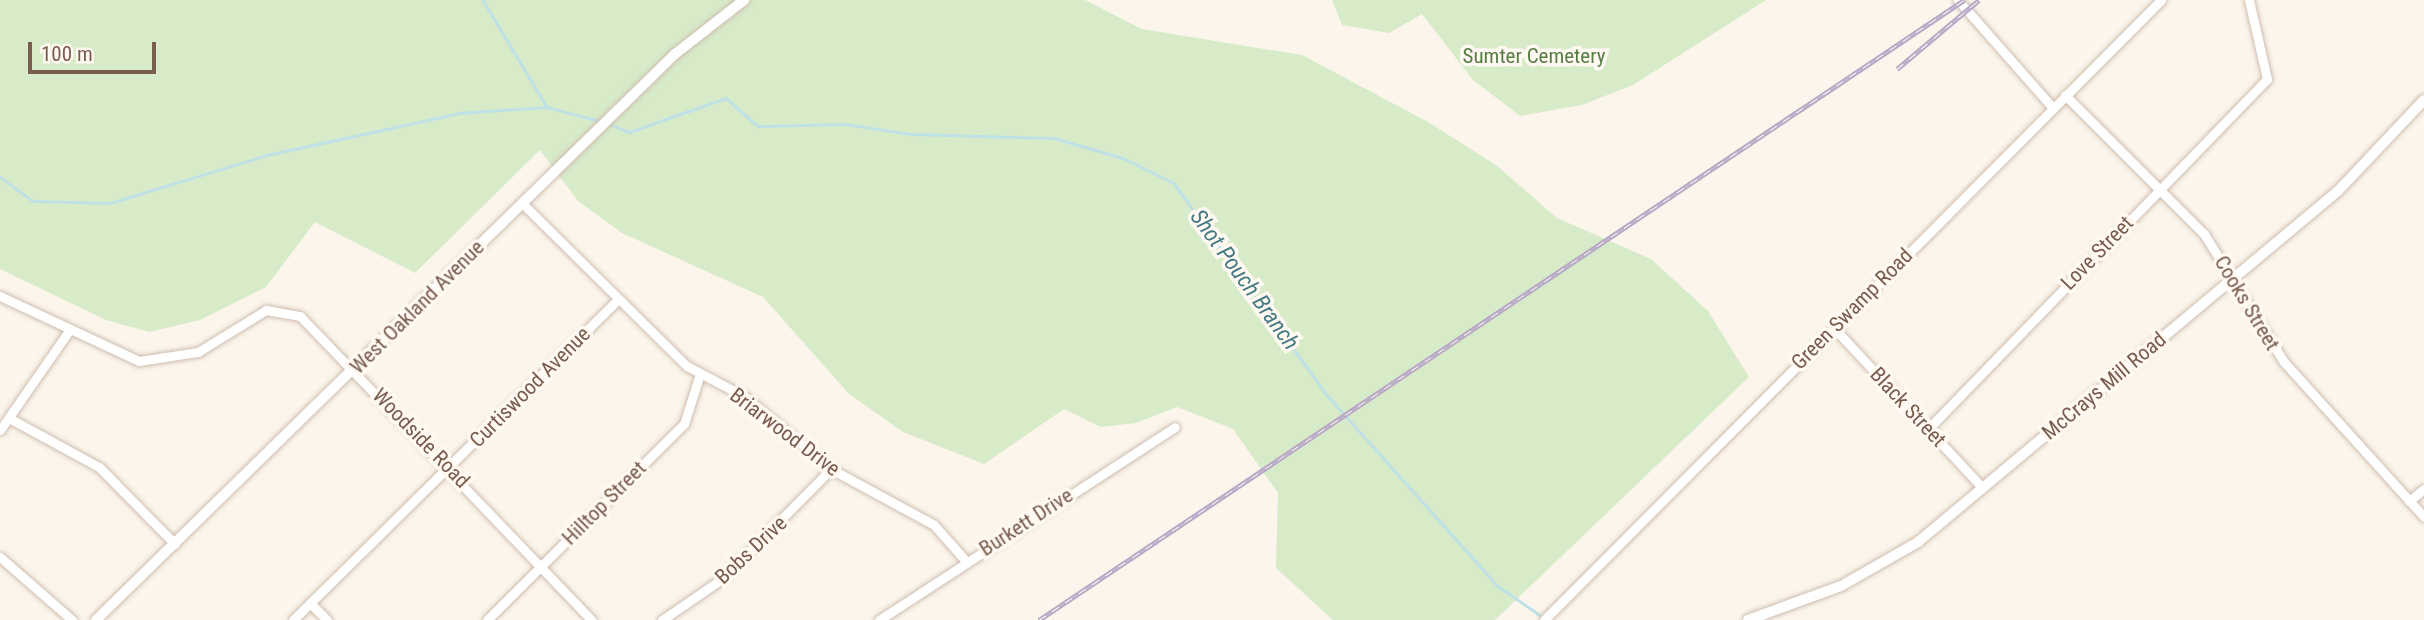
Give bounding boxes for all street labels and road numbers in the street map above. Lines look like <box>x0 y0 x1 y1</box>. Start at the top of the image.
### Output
street label: Love Street <box>2056 211 2138 295</box>
street label: West Oakland Avenue <box>345 235 489 379</box>
street label: Green Swamp Road <box>1786 243 1918 375</box>
street label: Cooks Street <box>2209 251 2285 355</box>
street label: Curtiswood Avenue <box>465 322 595 452</box>
street label: McCrays Mill Road <box>2037 327 2171 445</box>
street label: Black Street <box>1865 362 1951 452</box>
street label: Briarwood Drive <box>725 382 845 482</box>
street label: Woodside Road <box>367 383 475 493</box>
street label: Hilltop Street <box>557 456 651 550</box>
street label: Burkett Drive <box>975 482 1077 562</box>
street label: Bobs Drive <box>710 511 792 589</box>

